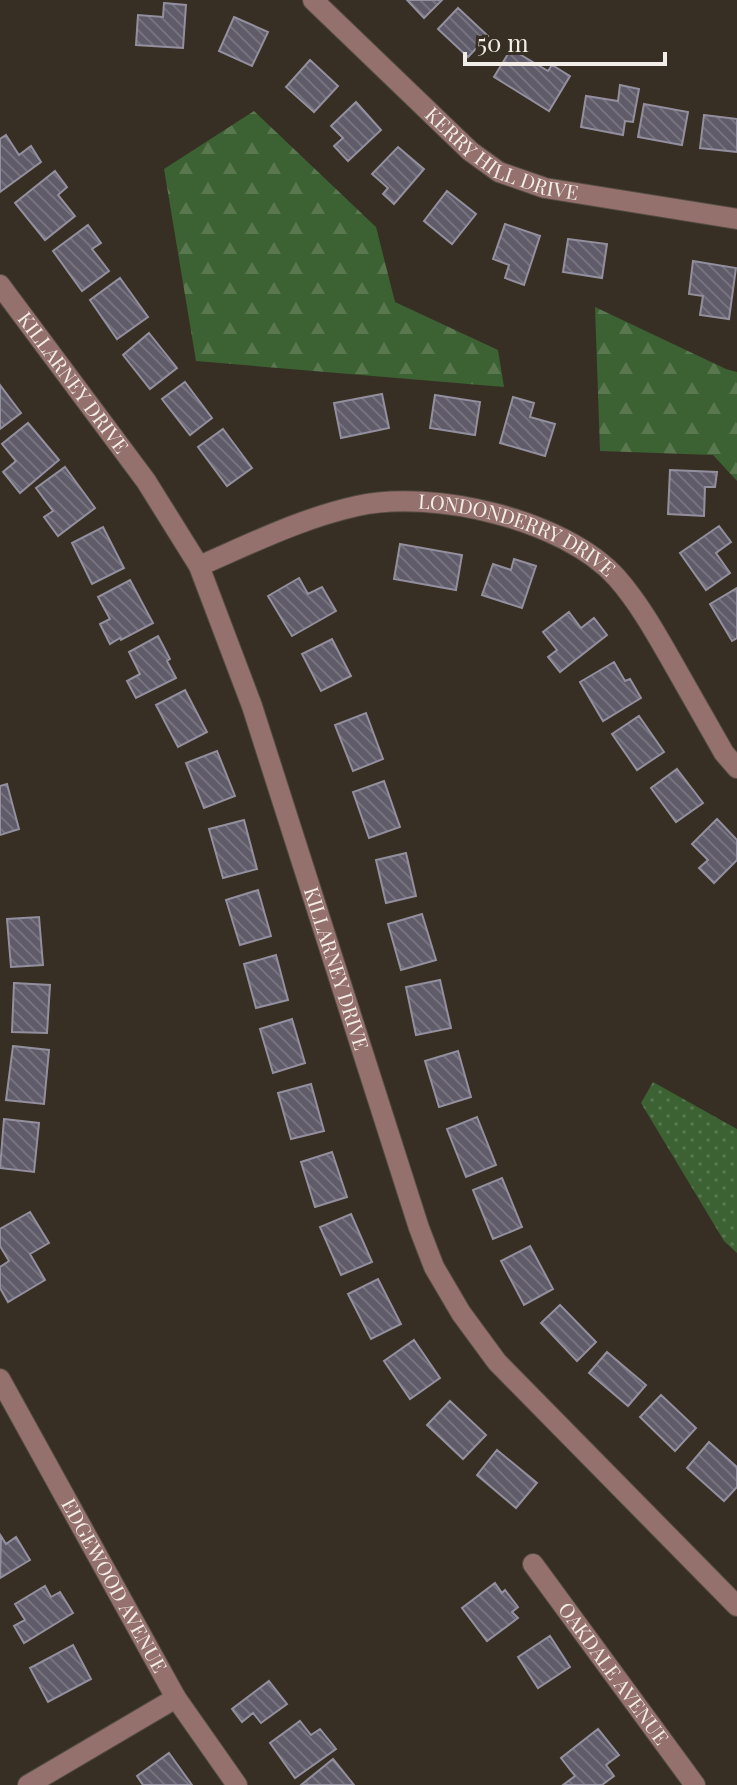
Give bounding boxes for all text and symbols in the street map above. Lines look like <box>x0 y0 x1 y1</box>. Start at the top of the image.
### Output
scale bar <box>465 16 665 66</box>
text: 50 m <box>477 26 529 58</box>
street label: KERRY HILL DRIVE <box>420 100 580 205</box>
street label: KILLARNEY DRIVE <box>13 306 136 458</box>
street label: LONDONDERRY DRIVE <box>417 487 622 582</box>
street label: KILLARNEY DRIVE <box>299 883 376 1053</box>
street label: EDGEWOOD AVENUE <box>56 1493 174 1677</box>
street label: OAKDALE AVENUE <box>553 1596 676 1750</box>

